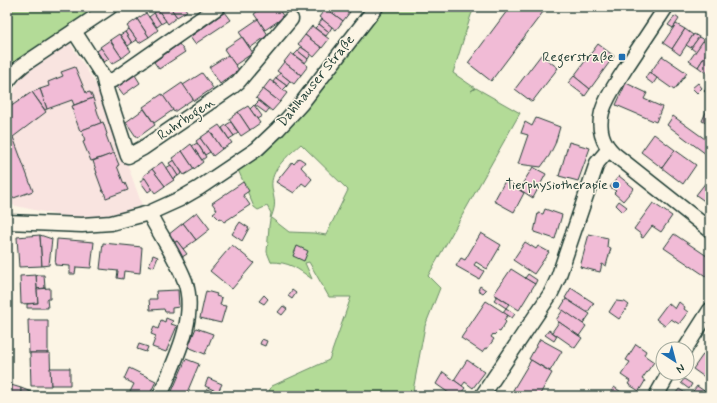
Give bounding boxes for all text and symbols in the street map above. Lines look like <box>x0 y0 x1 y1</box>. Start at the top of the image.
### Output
street label: Dahlhauser Straße <box>273 31 359 131</box>
place label: Regerstraße <box>542 48 614 68</box>
marker: Regerstraße <box>617 52 627 62</box>
street label: Ruhrbogen <box>154 93 219 146</box>
place label: Tierphysiotherapie <box>506 176 608 194</box>
marker: Tierphysiotherapie <box>611 180 621 190</box>
north arrow <box>655 341 695 381</box>
text: N <box>673 360 687 376</box>

